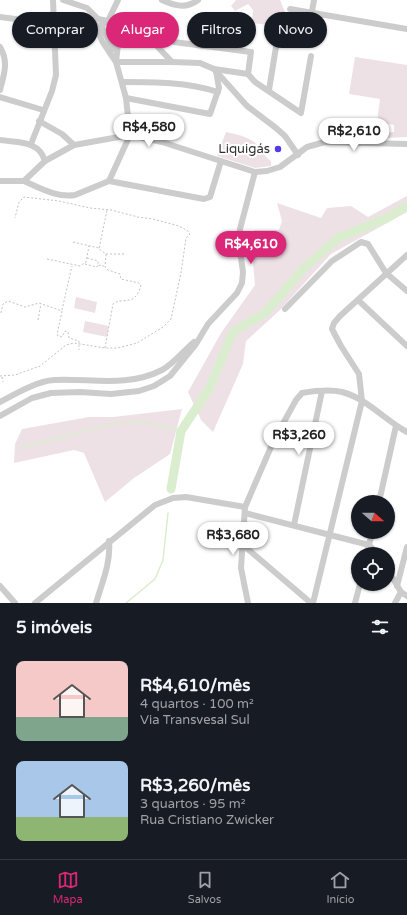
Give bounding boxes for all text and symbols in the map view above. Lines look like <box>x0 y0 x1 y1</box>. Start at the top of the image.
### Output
chip: Comprar <box>12 12 98 48</box>
chip: Alugar <box>106 12 179 48</box>
chip: Filtros <box>187 12 256 48</box>
chip: Novo <box>264 12 327 48</box>
pin: R$4,580 <box>112 114 186 148</box>
pin: R$2,610 <box>317 118 391 152</box>
text: R$4,580 <box>122 119 176 135</box>
text: R$2,610 <box>327 123 381 139</box>
place label: Liquigás <box>218 141 270 157</box>
marker: Liquigás <box>273 144 283 154</box>
pin: R$4,610 <box>214 231 288 265</box>
text: R$4,610 <box>224 236 278 252</box>
pin: R$3,260 <box>262 422 336 456</box>
text: R$3,260 <box>272 427 326 443</box>
north arrow <box>351 495 395 539</box>
map controls <box>351 495 395 591</box>
pin: R$3,680 <box>196 522 270 556</box>
text: R$3,680 <box>206 527 260 543</box>
button: locate <box>351 547 395 591</box>
icon: filters <box>369 616 391 638</box>
text: 5 imóveis <box>16 617 92 638</box>
text: R$4,610/mês <box>140 675 250 696</box>
icon: home <box>48 677 96 725</box>
text: 4 quartos · 100 m² <box>140 696 254 712</box>
text: Via Transvesal Sul <box>140 712 250 728</box>
text: R$3,260/mês <box>140 775 250 796</box>
icon: home <box>48 777 96 825</box>
text: 3 quartos · 95 m² <box>140 796 246 812</box>
text: Rua Cristiano Zwicker <box>140 812 274 828</box>
tab: Mapa <box>53 869 83 906</box>
tab: Salvos <box>188 869 221 906</box>
tab: Início <box>327 869 354 906</box>

